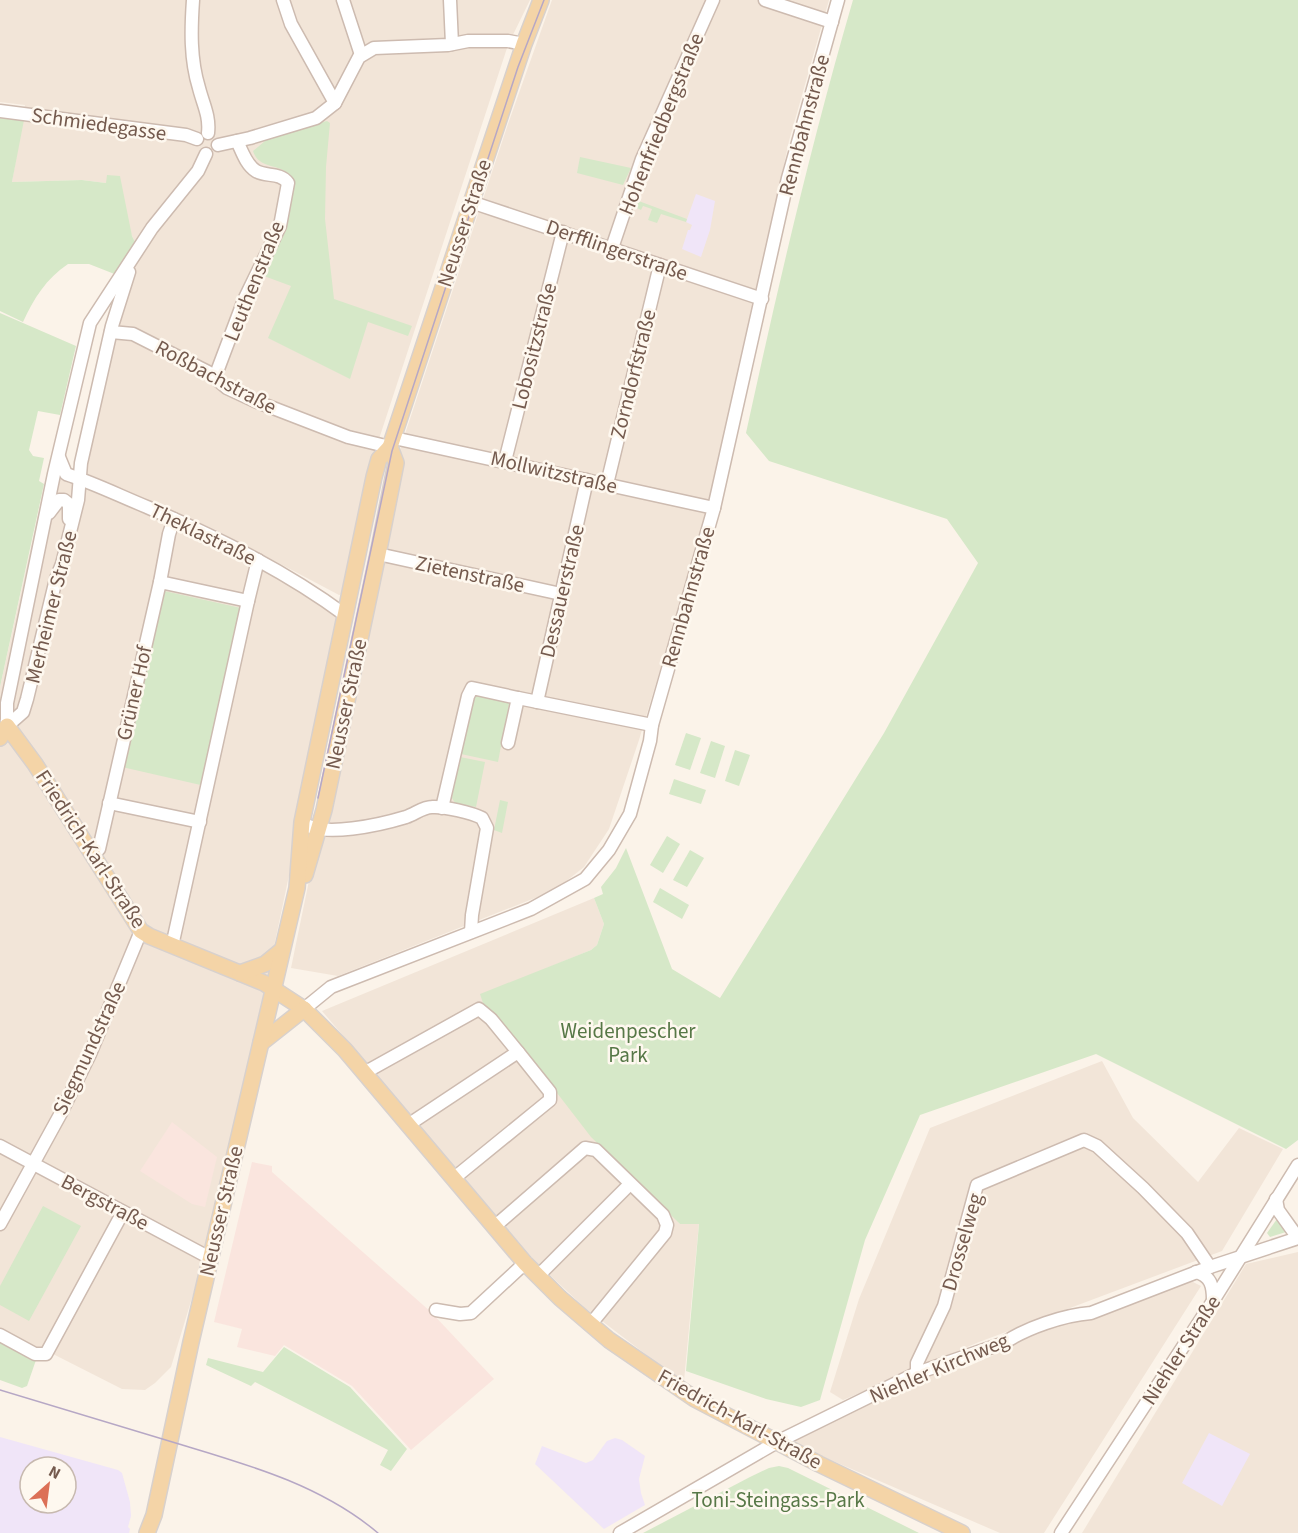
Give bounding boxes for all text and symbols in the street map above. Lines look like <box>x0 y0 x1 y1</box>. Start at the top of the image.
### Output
street label: Hohenfriedbergstraße <box>611 28 711 220</box>
street label: Rennbahnstraße <box>771 51 837 199</box>
street label: Schmiedegasse <box>30 100 168 148</box>
street label: Neusser Straße <box>429 155 499 291</box>
street label: Derfflingerstraße <box>542 212 692 288</box>
street label: Leuthenstraße <box>216 216 292 346</box>
street label: Lobositzstraße <box>504 279 564 413</box>
street label: Zorndorfstraße <box>602 306 664 442</box>
street label: Roßbachstraße <box>150 332 282 422</box>
street label: Mollwitzstraße <box>488 443 620 501</box>
street label: Theklastraße <box>145 495 261 573</box>
street label: Dessauerstraße <box>532 521 592 661</box>
street label: Rennbahnstraße <box>654 523 722 671</box>
street label: Merheimer Straße <box>17 527 85 687</box>
street label: Zietenstraße <box>413 548 527 600</box>
street label: Neusser Straße <box>318 636 374 772</box>
street label: Grüner Hof <box>109 642 160 743</box>
street label: Friedrich-Karl-Straße <box>28 764 154 934</box>
street label: Siegmundstraße <box>45 976 133 1120</box>
park label: Weidenpescher Park <box>560 1016 696 1070</box>
street label: Neusser Straße <box>191 1143 251 1279</box>
street label: Bergstraße <box>56 1166 154 1238</box>
street label: Drosselweg <box>934 1189 990 1294</box>
street label: Niehler Straße <box>1134 1289 1228 1411</box>
street label: Niehler Kirchweg <box>865 1325 1014 1411</box>
street label: Friedrich-Karl-Straße <box>652 1361 828 1477</box>
north arrow <box>18 1455 78 1515</box>
text: N <box>45 1460 64 1485</box>
park label: Toni-Steingass-Park <box>691 1485 865 1515</box>

